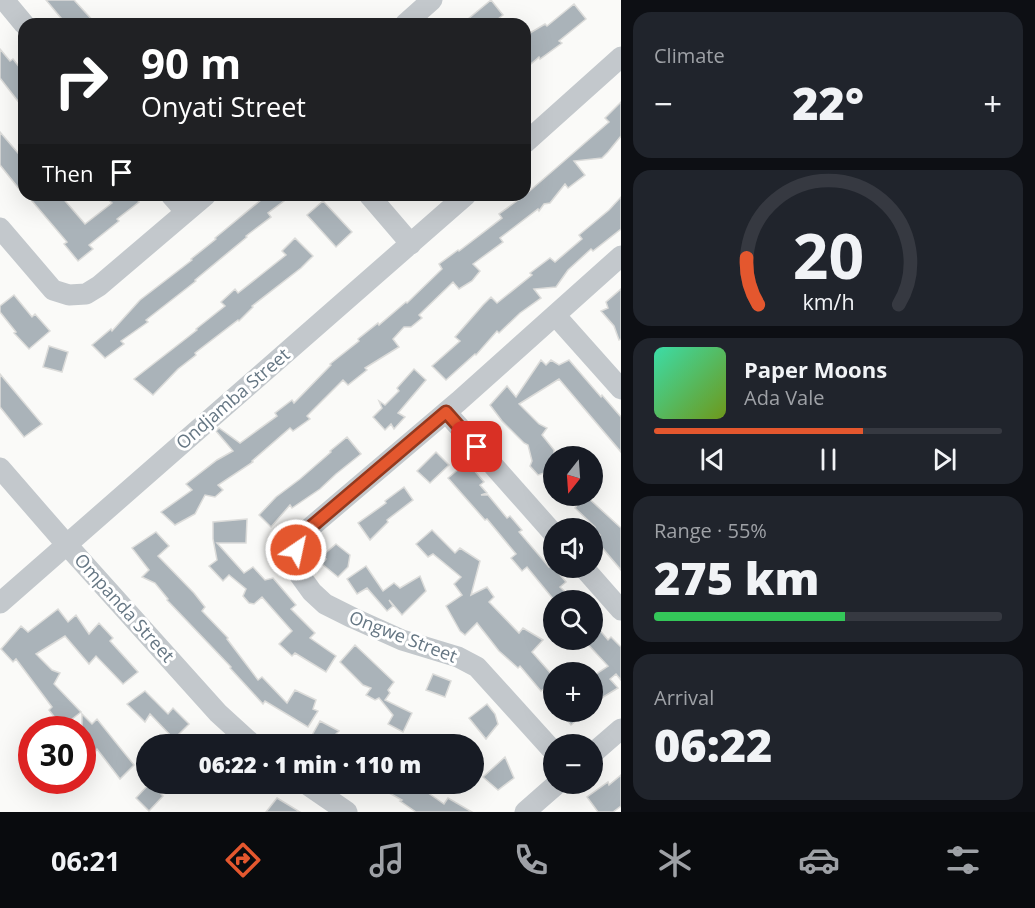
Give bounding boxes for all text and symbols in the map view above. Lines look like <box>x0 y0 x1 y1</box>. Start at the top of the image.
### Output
text: 90 m <box>141 34 241 91</box>
icon: right <box>42 42 120 120</box>
text: Climate <box>654 42 725 69</box>
text: 22° <box>792 72 864 133</box>
text: − <box>654 81 673 126</box>
text: + <box>983 81 1002 126</box>
text: Onyati Street <box>141 88 306 125</box>
icon: arrive <box>105 156 138 189</box>
text: Then <box>42 158 93 188</box>
text: 20 <box>792 212 864 297</box>
text: km/h <box>802 287 854 316</box>
street label: Ondjamba Street <box>170 342 294 454</box>
text: Paper Moons <box>744 354 887 384</box>
text: Ada Vale <box>744 384 825 411</box>
pin <box>451 421 502 472</box>
icon: arrive <box>460 430 493 463</box>
icon: previous <box>696 443 729 476</box>
icon: pause <box>812 443 845 476</box>
icon: next <box>928 443 961 476</box>
north arrow <box>543 446 603 506</box>
map controls <box>543 446 603 794</box>
text: Range · 55% <box>654 517 767 544</box>
position arrow <box>264 518 328 582</box>
button: sound <box>543 518 603 578</box>
text: 275 km <box>654 547 819 608</box>
street label: Ompanda Street <box>69 548 180 667</box>
button: search <box>543 590 603 650</box>
street label: Ongwe Street <box>346 604 461 668</box>
button: + <box>543 662 603 722</box>
text: Arrival <box>654 684 714 711</box>
text: 06:22 <box>654 714 772 775</box>
speed limit sign: 30 <box>18 716 96 794</box>
button: − <box>543 734 603 794</box>
text: 06:22 · 1 min · 110 m <box>199 749 421 779</box>
icon: directions <box>222 839 264 881</box>
icon: music <box>366 839 408 881</box>
icon: phone <box>510 839 552 881</box>
icon: climate <box>654 839 696 881</box>
icon: car <box>798 839 840 881</box>
icon: filters <box>942 839 984 881</box>
text: 06:21 <box>51 842 120 879</box>

